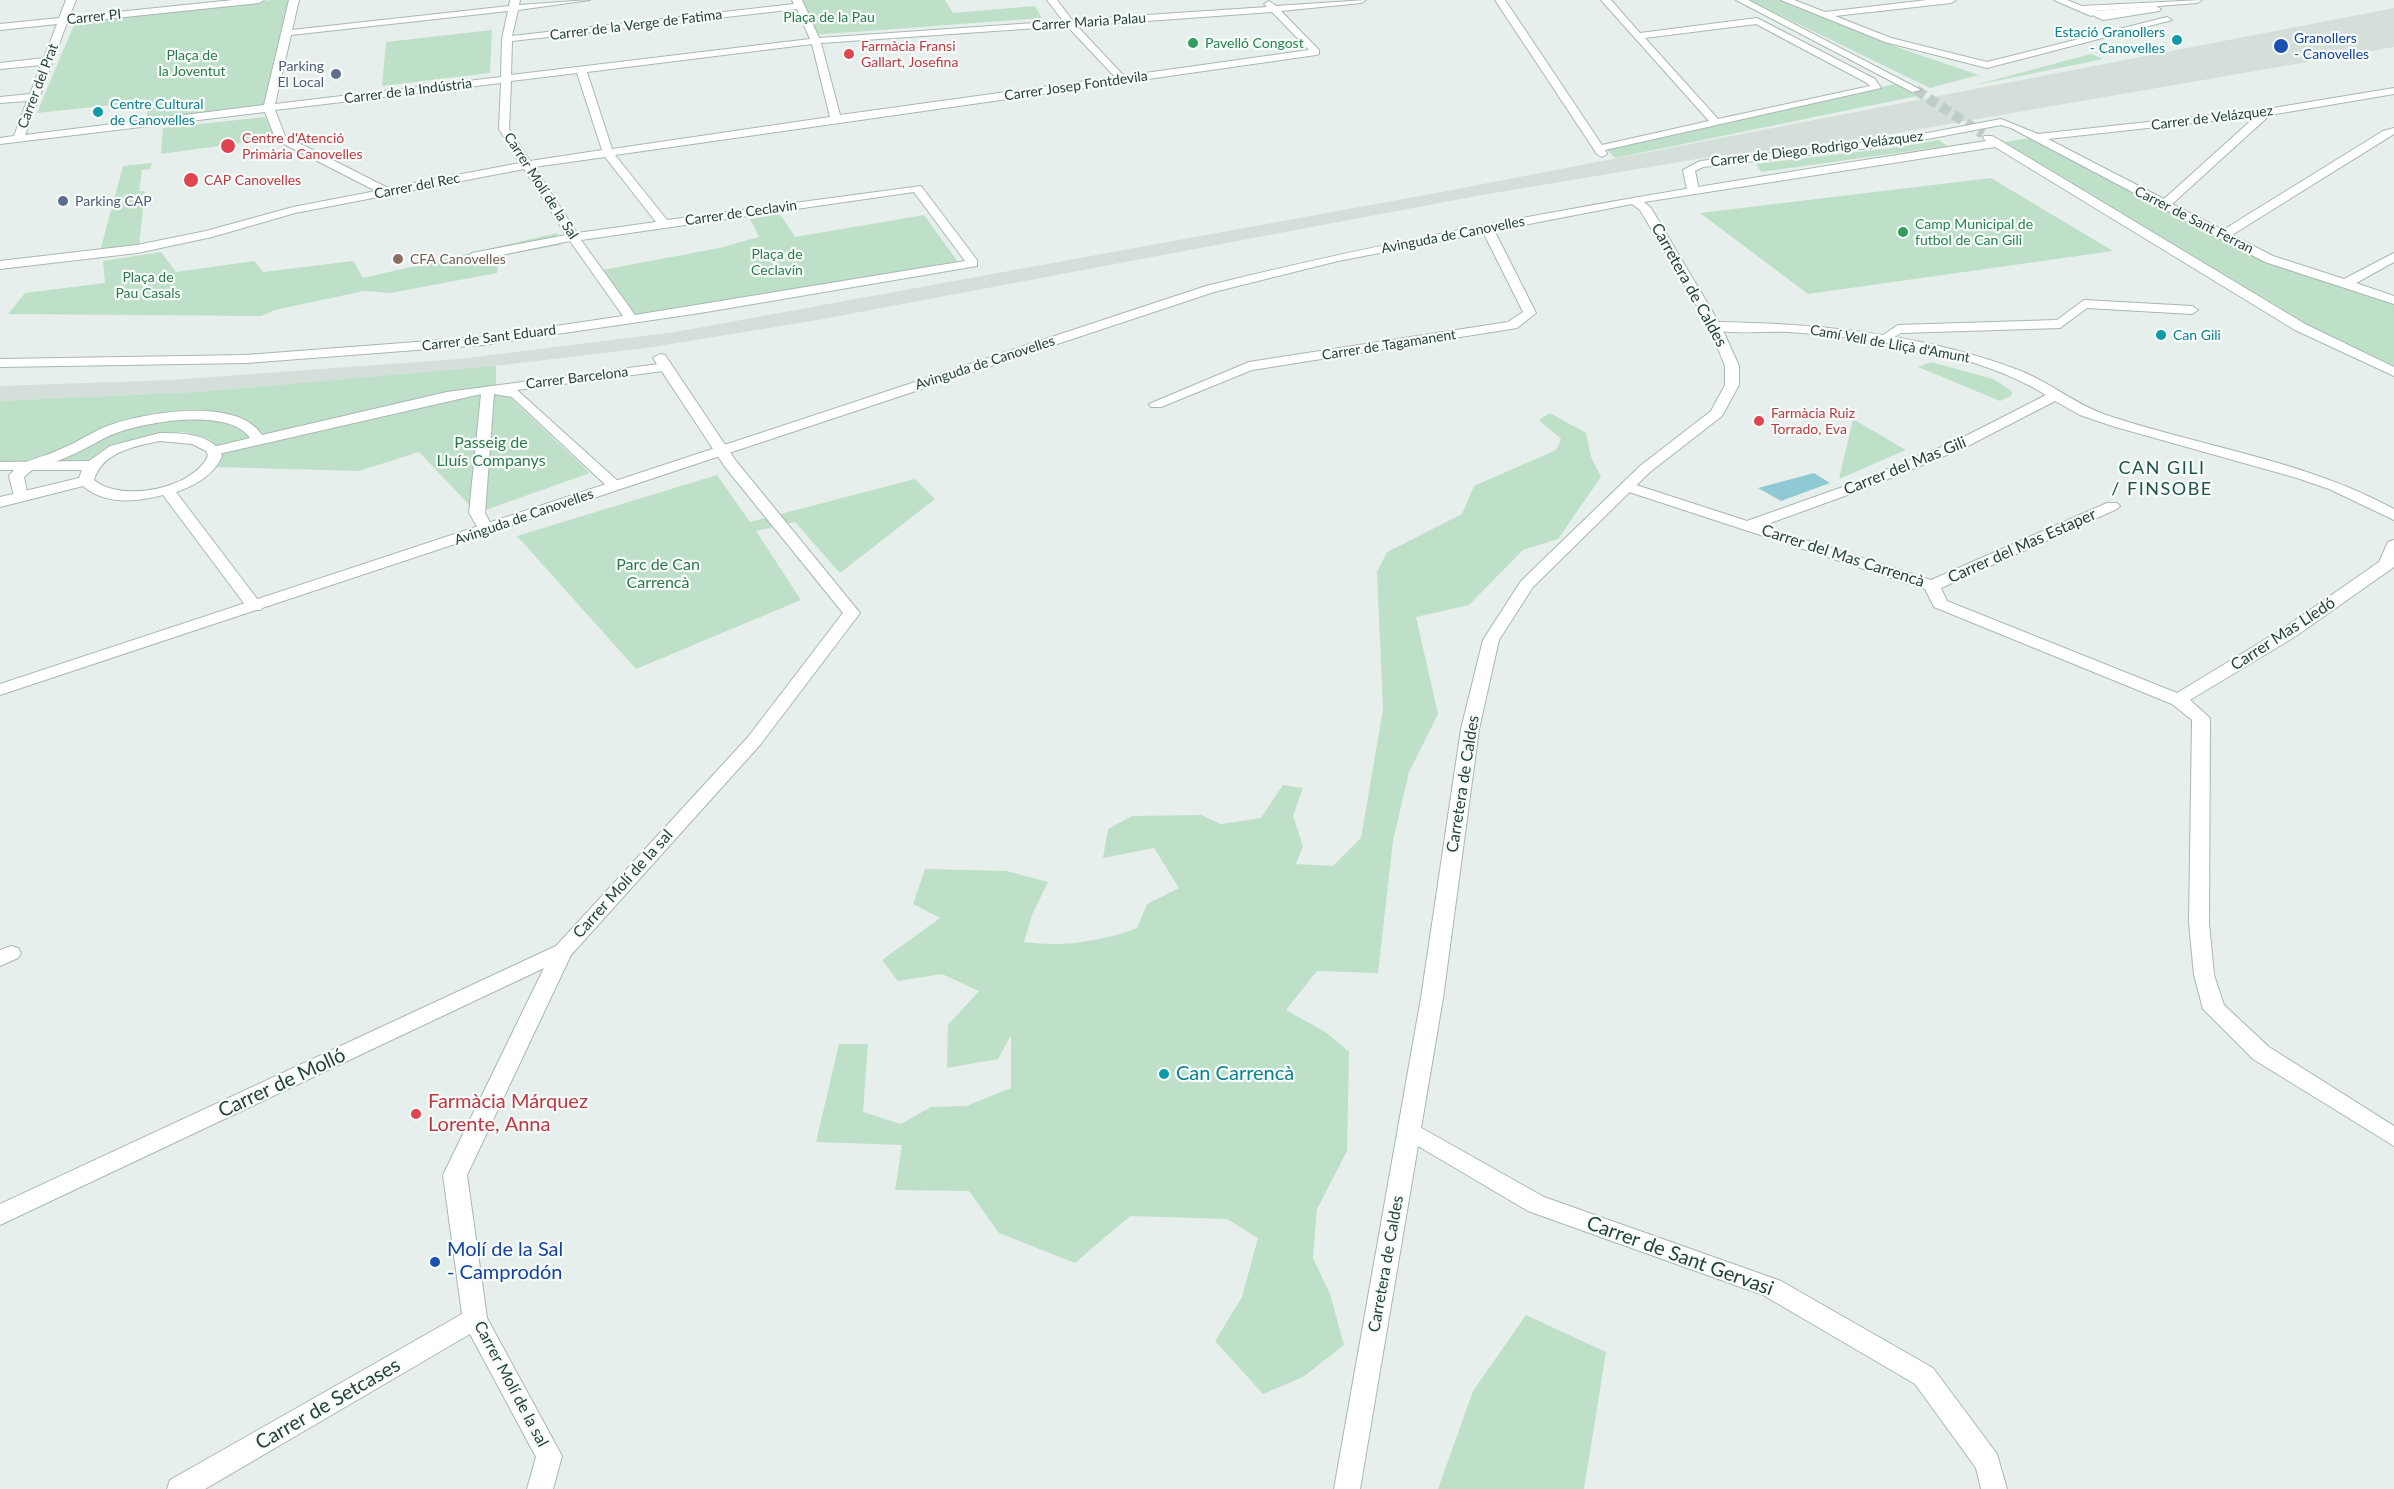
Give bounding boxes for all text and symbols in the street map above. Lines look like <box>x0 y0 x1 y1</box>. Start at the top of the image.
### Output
street label: Carrer PI <box>66 6 122 28</box>
street label: Carrer de la Verge de Fatima <box>549 6 723 44</box>
park label: Plaça de la Pau <box>783 9 875 25</box>
street label: Carrer Maria Palau <box>1031 10 1147 34</box>
place label: Estació Granollers - Canovelles <box>2054 24 2165 56</box>
place label: Granollers - Canovelles <box>2294 30 2369 62</box>
marker: Estació Granollers - Canovelles <box>2170 33 2184 47</box>
place label: Pavelló Congost <box>1205 35 1304 51</box>
marker: Pavelló Congost <box>1186 36 1200 50</box>
marker: Granollers - Canovelles <box>2272 37 2290 55</box>
place label: Farmàcia Fransi Gallart, Josefina <box>861 38 958 70</box>
street label: Carrer del Prat <box>14 41 62 131</box>
park label: Plaça de la Joventut <box>158 47 226 80</box>
marker: Farmàcia Fransi Gallart, Josefina <box>842 47 856 61</box>
place label: Parking El Local <box>278 58 324 90</box>
marker: Parking El Local <box>329 67 343 81</box>
street label: Carrer Josep Fontdevila <box>1003 68 1149 104</box>
street label: Carrer de la Indústria <box>343 75 473 107</box>
place label: Centre Cultural de Canovelles <box>110 96 204 128</box>
street label: Carrer de Velázquez <box>2150 102 2274 134</box>
marker: Centre Cultural de Canovelles <box>91 105 105 119</box>
street label: Carrer de Diego Rodrigo Velázquez <box>1710 128 1924 170</box>
place label: Centre d'Atenció Primària Canovelles <box>242 130 363 162</box>
street label: Carrer Molí de la Sal <box>500 130 582 242</box>
marker: Centre d'Atenció Primària Canovelles <box>219 137 237 155</box>
street label: Carrer del Rec <box>373 169 461 203</box>
marker: CAP Canovelles <box>182 171 200 189</box>
place label: CAP Canovelles <box>204 172 301 188</box>
street label: Carrer de Sant Ferran <box>2132 183 2256 257</box>
place label: Parking CAP <box>75 193 152 209</box>
marker: Parking CAP <box>56 194 70 208</box>
street label: Carrer de Ceclavin <box>684 197 798 229</box>
street label: Avinguda de Canovelles <box>1380 213 1526 257</box>
place label: Camp Municipal de futbol de Can Gili <box>1915 216 2033 249</box>
street label: Carretera de Caldes <box>1647 220 1731 350</box>
marker: Camp Municipal de futbol de Can Gili <box>1896 225 1910 239</box>
park label: Plaça de Ceclavín <box>751 246 803 278</box>
place label: CFA Canovelles <box>410 251 506 267</box>
marker: CFA Canovelles <box>391 252 405 266</box>
park label: Plaça de Pau Casals <box>115 269 181 302</box>
street label: Carrer de Sant Eduard <box>421 321 557 355</box>
street label: Camí Vell de Lliçà d'Amunt <box>1809 322 1971 366</box>
street label: Carrer de Tagamanent <box>1321 326 1457 364</box>
place label: Can Gili <box>2173 327 2221 343</box>
marker: Can Gili <box>2154 328 2168 342</box>
street label: Avinguda de Canovelles <box>913 332 1057 394</box>
street label: Carrer Barcelona <box>525 363 629 393</box>
place label: Farmàcia Ruiz Torrado, Eva <box>1771 405 1855 437</box>
marker: Farmàcia Ruiz Torrado, Eva <box>1752 414 1766 428</box>
park label: Passeig de Lluís Companys <box>436 433 546 471</box>
street label: Carrer del Mas Gili <box>1841 433 1969 499</box>
district label: CAN GILI / FINSOBE <box>2111 457 2213 500</box>
street label: Avinguda de Canovelles <box>452 485 596 549</box>
street label: Carrer del Mas Estaper <box>1945 505 2099 587</box>
street label: Carrer del Mas Carrencà <box>1759 521 1927 591</box>
park label: Parc de Can Carrencà <box>616 555 700 593</box>
street label: Carrer Mas Lledó <box>2227 593 2339 675</box>
street label: Carretera de Caldes <box>1443 714 1483 854</box>
street label: Carrer Molí de la sal <box>569 826 677 942</box>
street label: Carrer de Molló <box>215 1043 349 1123</box>
place label: Can Carrencà <box>1176 1062 1294 1086</box>
marker: Can Carrencà <box>1157 1067 1171 1081</box>
place label: Farmàcia Márquez Lorente, Anna <box>428 1090 588 1137</box>
marker: Farmàcia Márquez Lorente, Anna <box>409 1107 423 1121</box>
street label: Carretera de Caldes <box>1365 1194 1407 1334</box>
street label: Carrer de Sant Gervasi <box>1583 1211 1777 1301</box>
place label: Molí de la Sal - Camprodón <box>447 1238 563 1285</box>
marker: Molí de la Sal - Camprodón <box>428 1255 442 1269</box>
street label: Carrer Molí de la sal <box>470 1318 552 1450</box>
street label: Carrer de Setcases <box>251 1353 405 1455</box>

